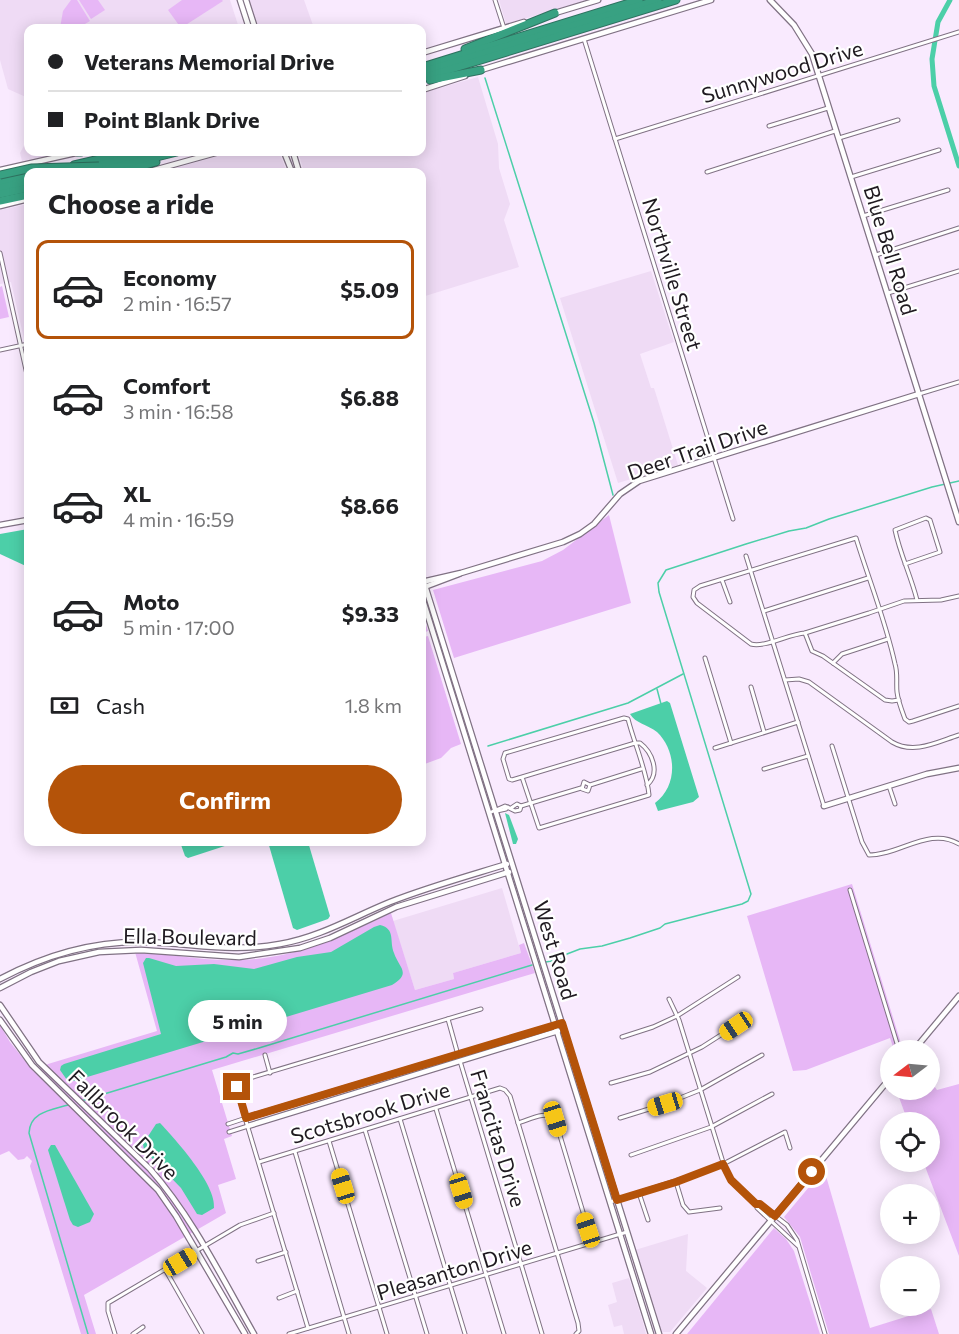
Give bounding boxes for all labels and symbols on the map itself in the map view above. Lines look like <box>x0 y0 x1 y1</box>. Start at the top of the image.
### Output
street label: Sunnywood Drive <box>698 35 866 107</box>
street label: Blue Bell Road <box>859 182 923 318</box>
street label: Northville Street <box>638 195 708 353</box>
street label: Deer Trail Drive <box>624 413 770 485</box>
street label: West Road <box>529 897 583 1003</box>
street label: Ella Boulevard <box>123 922 257 950</box>
callout: 5 min <box>188 1000 286 1042</box>
car <box>716 1008 756 1044</box>
north arrow <box>880 1040 940 1100</box>
street label: Fallbrook Drive <box>64 1064 184 1184</box>
street label: Francitas Drive <box>466 1066 532 1210</box>
route end <box>223 1073 250 1100</box>
street label: Scotsbrook Drive <box>287 1076 453 1148</box>
car <box>645 1090 685 1118</box>
car <box>541 1099 569 1139</box>
route start <box>798 1158 825 1185</box>
car <box>329 1166 357 1206</box>
car <box>447 1171 475 1211</box>
car <box>574 1210 602 1250</box>
street label: Pleasanton Drive <box>373 1234 535 1304</box>
car <box>160 1245 200 1279</box>

